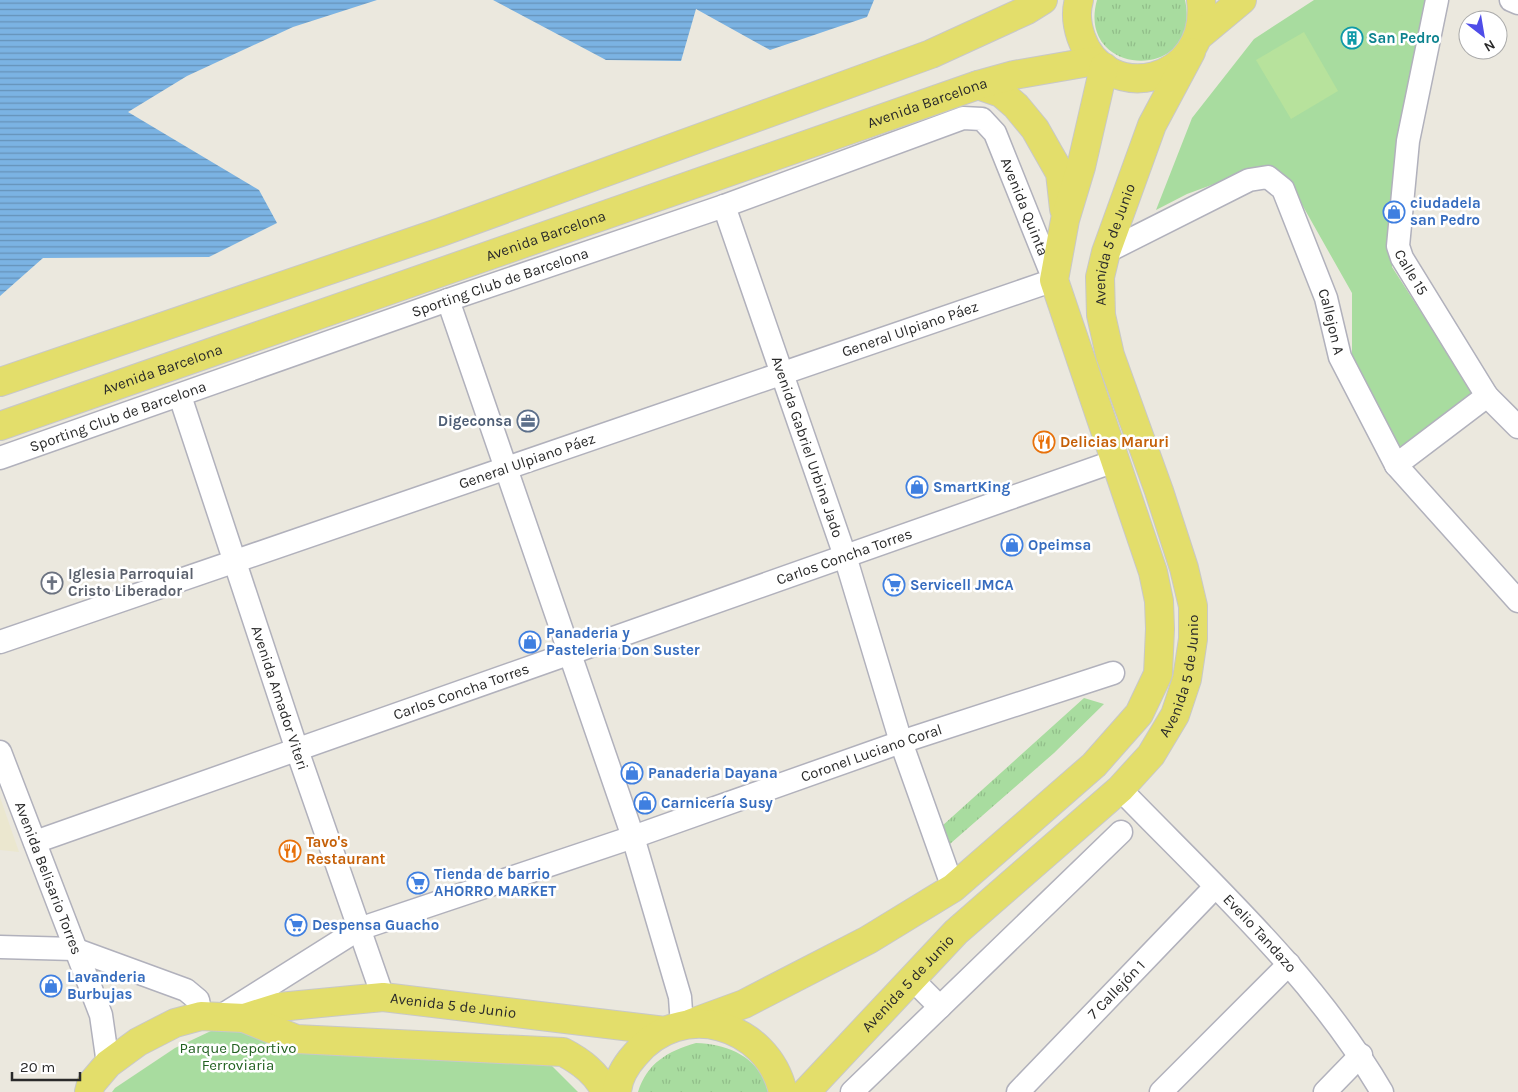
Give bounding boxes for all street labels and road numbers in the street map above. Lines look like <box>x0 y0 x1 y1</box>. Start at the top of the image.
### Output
street label: Avenida Barcelona <box>865 74 989 132</box>
street label: Avenida Quinta <box>997 155 1052 259</box>
street label: Avenida 5 de Junio <box>1091 181 1139 306</box>
street label: Avenida Barcelona <box>483 206 608 265</box>
street label: Sporting Club de Barcelona <box>409 244 591 321</box>
street label: Calle 15 <box>1391 247 1432 299</box>
street label: Callejon A <box>1314 286 1348 357</box>
street label: General Ulpiano Páez <box>839 297 981 361</box>
street label: Avenida Barcelona <box>100 340 225 399</box>
street label: Avenida Gabriel Urbina Jado <box>768 354 847 540</box>
street label: Sporting Club de Barcelona <box>27 377 209 456</box>
street label: General Ulpiano Páez <box>456 429 598 493</box>
street label: Carlos Concha Torres <box>774 524 914 589</box>
street label: Avenida 5 de Junio <box>1155 615 1202 740</box>
street label: Avenida Amador Viteri <box>248 623 312 772</box>
street label: Carlos Concha Torres <box>391 659 532 724</box>
street label: Coronel Luciano Coral <box>798 720 944 786</box>
street label: Avenida Belisario Torres <box>11 799 86 957</box>
street label: Evelio Tandazo <box>1219 890 1300 976</box>
street label: Avenida 5 de Junio <box>858 931 958 1036</box>
street label: 7 Callejón 1 <box>1084 956 1149 1023</box>
street label: Avenida 5 de Junio <box>389 989 517 1022</box>

